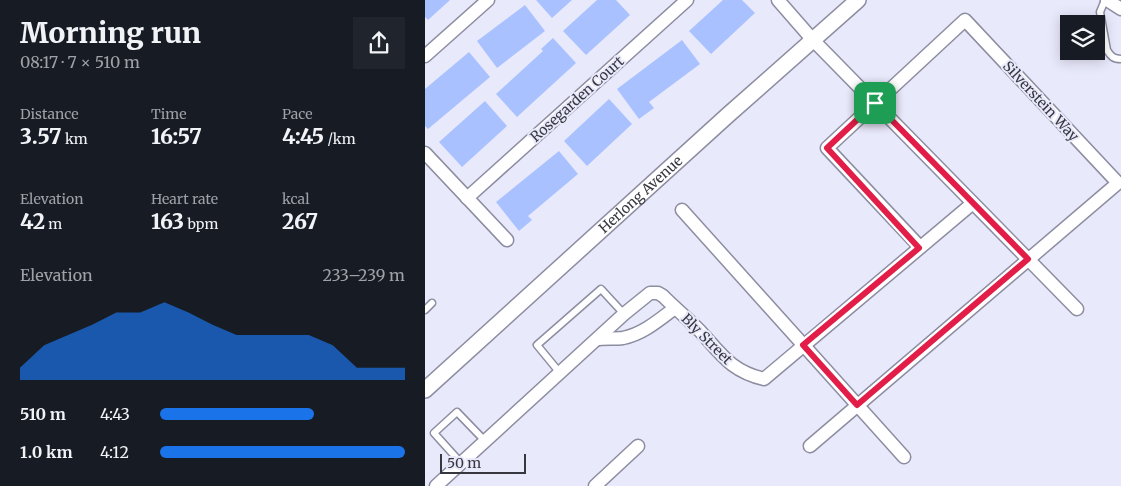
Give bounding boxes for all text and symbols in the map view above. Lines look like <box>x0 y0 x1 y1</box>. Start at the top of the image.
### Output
text: Morning run <box>20 15 201 51</box>
map controls <box>1060 15 1105 60</box>
button: layers <box>1060 15 1105 60</box>
button: share <box>353 17 405 69</box>
text: 08:17 · 7 × 510 m <box>20 52 140 72</box>
street label: Rosegarden Court <box>526 52 628 146</box>
street label: Silverstein Way <box>999 57 1083 146</box>
pin <box>854 82 896 124</box>
icon: arrive <box>861 89 889 117</box>
text: Distance <box>20 105 79 123</box>
text: Time <box>151 105 187 123</box>
text: Pace <box>282 105 313 123</box>
text: 3.57 <box>20 123 62 150</box>
text: 16:57 <box>151 123 202 150</box>
text: 4:45 <box>282 123 324 150</box>
text: km <box>62 130 88 148</box>
text: /km <box>324 130 356 148</box>
street label: Herlong Avenue <box>595 152 686 237</box>
text: Elevation <box>20 190 84 208</box>
text: Heart rate <box>151 190 218 208</box>
text: kcal <box>282 190 310 208</box>
text: 42 <box>20 208 45 235</box>
text: 163 <box>151 208 184 235</box>
text: 267 <box>282 208 318 235</box>
text: m <box>45 215 62 233</box>
text: bpm <box>184 215 218 233</box>
text: Elevation <box>20 265 93 285</box>
text: 233–239 m <box>322 265 405 285</box>
street label: Bly Street <box>678 310 737 369</box>
text: 510 m <box>20 404 66 424</box>
text: 4:43 <box>100 404 130 424</box>
text: 1.0 km <box>20 442 73 462</box>
text: 4:12 <box>100 442 129 462</box>
scale bar <box>440 451 526 474</box>
text: 50 m <box>447 454 481 472</box>

